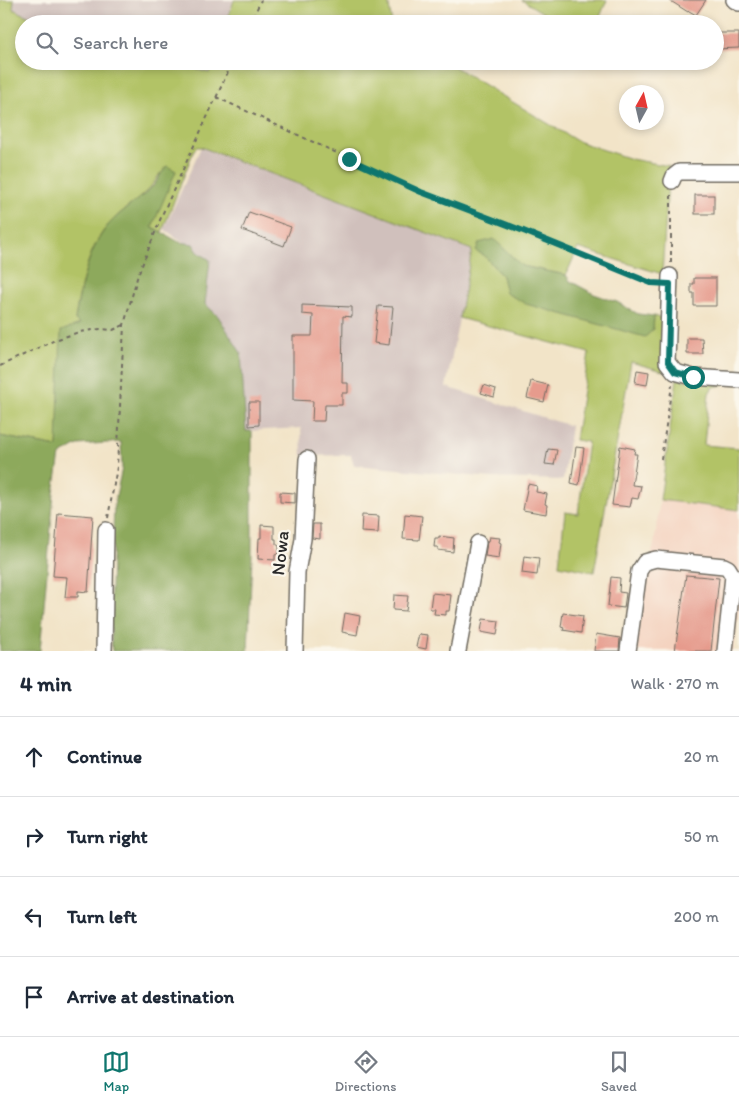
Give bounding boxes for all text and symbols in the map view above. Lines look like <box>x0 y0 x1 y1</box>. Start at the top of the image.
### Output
search box <box>15 15 724 70</box>
icon: search <box>33 29 61 57</box>
text: Search here <box>73 31 168 54</box>
north arrow <box>619 85 664 130</box>
route end <box>338 148 361 171</box>
route start <box>682 366 705 389</box>
street label: Nowa <box>266 529 294 577</box>
text: 4 min <box>20 671 72 696</box>
text: Walk · 270 m <box>631 674 719 693</box>
icon: ahead <box>20 743 48 771</box>
text: Continue <box>67 745 142 768</box>
text: 20 m <box>684 747 719 766</box>
icon: right <box>20 823 48 851</box>
text: Turn right <box>67 825 148 848</box>
text: 50 m <box>684 827 719 846</box>
icon: left <box>20 903 48 931</box>
text: Turn left <box>67 905 137 928</box>
text: 200 m <box>674 907 719 926</box>
icon: arrive <box>20 983 48 1011</box>
text: Arrive at destination <box>67 985 234 1008</box>
tab: Map <box>102 1048 130 1095</box>
tab: Directions <box>335 1048 396 1095</box>
tab: Saved <box>601 1048 637 1095</box>

